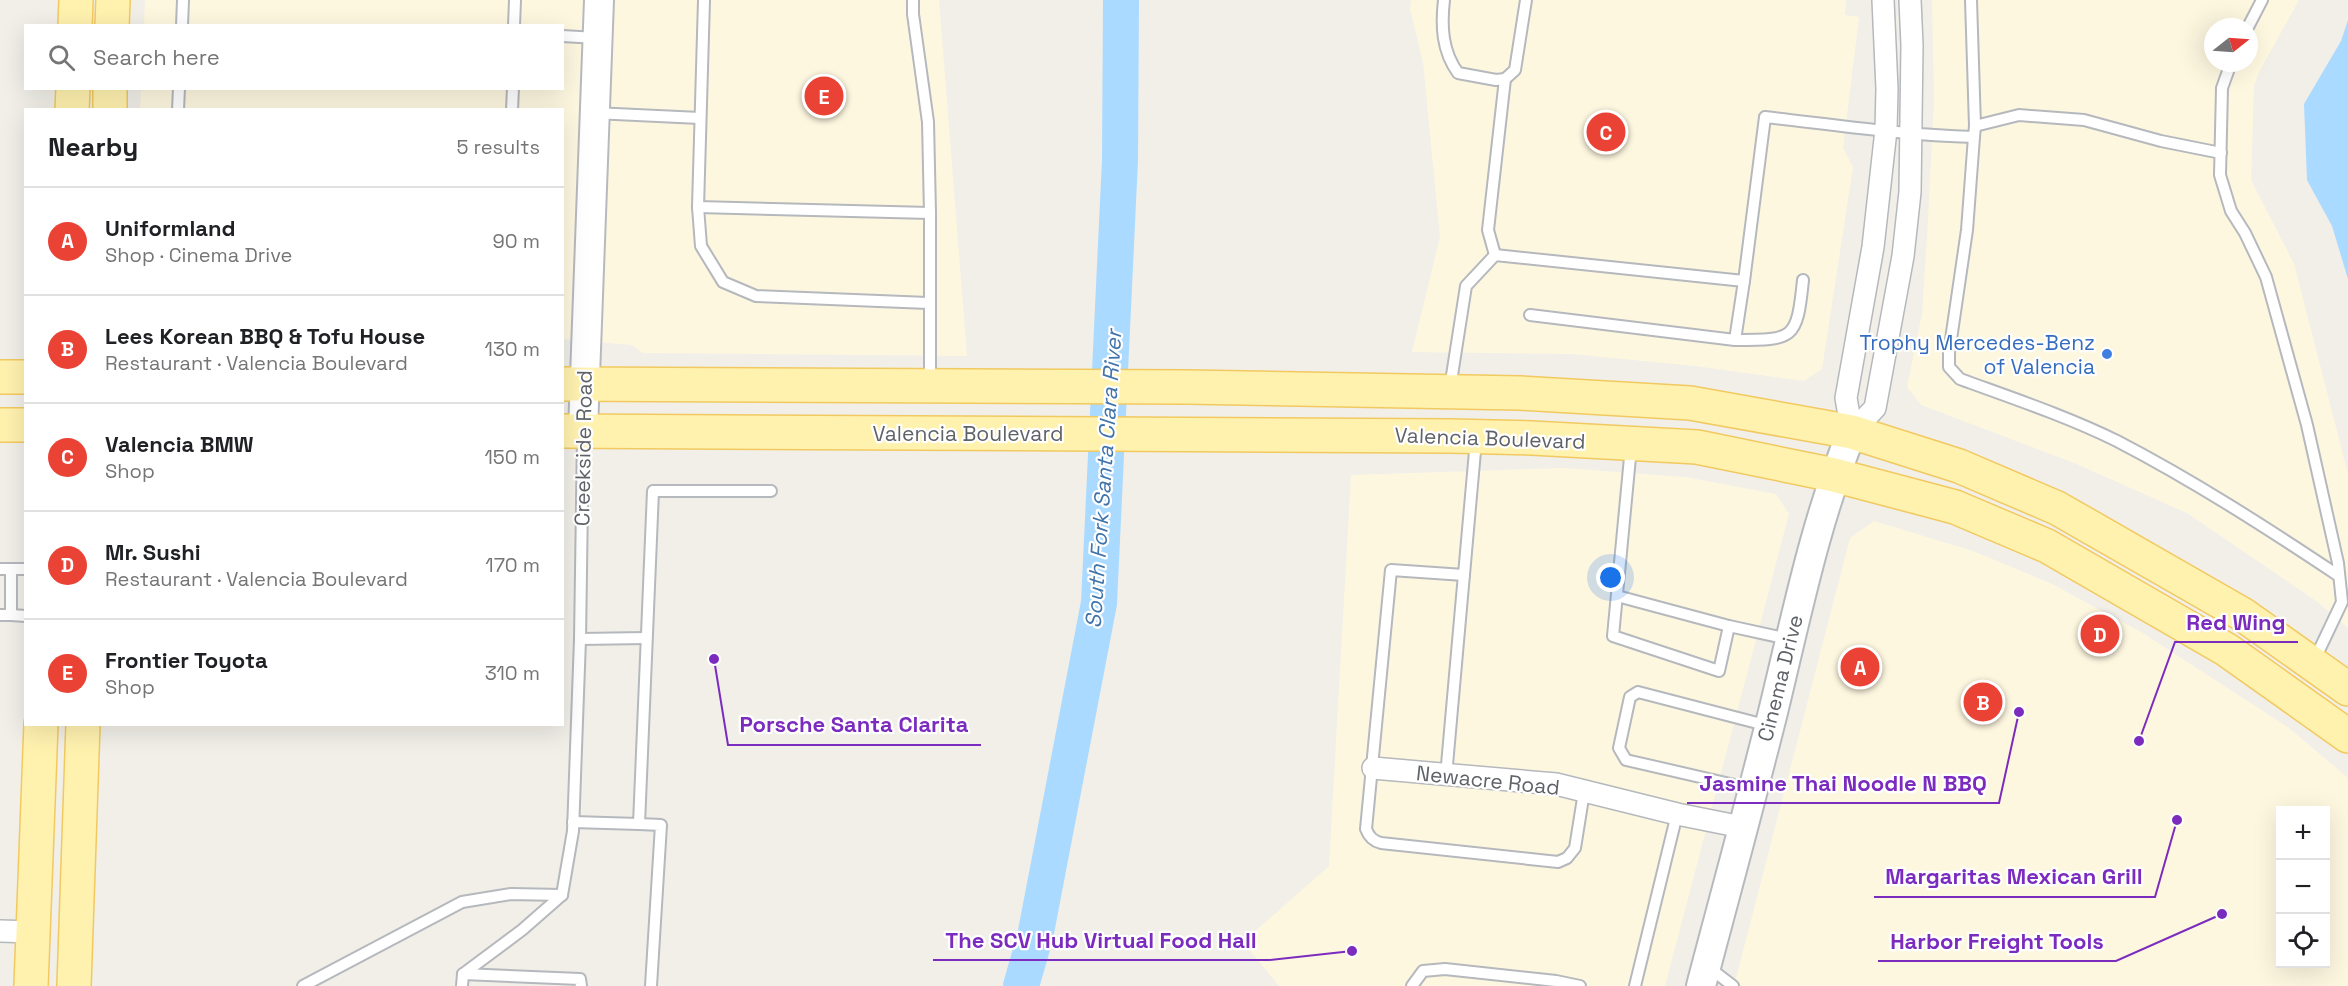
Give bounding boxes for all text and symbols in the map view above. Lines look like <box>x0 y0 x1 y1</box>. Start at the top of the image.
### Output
north arrow <box>2204 18 2258 72</box>
search box <box>24 24 564 90</box>
icon: search <box>45 41 78 74</box>
text: Search here <box>93 43 220 71</box>
pin: E <box>804 74 844 118</box>
pin: C <box>1586 110 1626 154</box>
text: Nearby <box>48 130 138 164</box>
text: 5 results <box>456 134 540 160</box>
text: Uniformland <box>105 214 236 242</box>
text: A <box>61 228 74 254</box>
text: 90 m <box>493 228 540 254</box>
text: Shop · Cinema Drive <box>105 242 292 268</box>
text: Lees Korean BBQ & Tofu House <box>105 322 425 350</box>
water label: South Fork Santa Clara River <box>1079 326 1128 629</box>
place label: Trophy Mercedes-Benz of Valencia <box>1859 329 2095 380</box>
text: B <box>61 336 74 362</box>
text: 130 m <box>484 336 540 362</box>
marker: Trophy Mercedes-Benz of Valencia <box>2100 347 2114 361</box>
text: Restaurant · Valencia Boulevard <box>105 350 408 376</box>
street label: Creekside Road <box>568 370 598 526</box>
street label: Valencia Boulevard <box>873 420 1063 447</box>
street label: Valencia Boulevard <box>1394 421 1586 455</box>
text: Valencia BMW <box>105 430 254 458</box>
text: C <box>61 444 74 470</box>
text: 150 m <box>485 444 540 470</box>
text: Shop <box>105 458 155 484</box>
text: Mr. Sushi <box>105 538 201 566</box>
text: D <box>61 552 74 578</box>
text: 170 m <box>485 552 540 578</box>
your location <box>1596 563 1625 592</box>
text: Restaurant · Valencia Boulevard <box>105 566 408 592</box>
callout: Red Wing <box>2175 602 2298 642</box>
text: Red Wing <box>2186 608 2286 636</box>
street label: Cinema Drive <box>1751 612 1809 744</box>
pin: D <box>2080 612 2120 656</box>
pin: A <box>1840 644 1880 690</box>
text: Frontier Toyota <box>105 646 268 674</box>
text: E <box>62 660 73 686</box>
text: 310 m <box>485 660 540 686</box>
text: Shop <box>105 674 155 700</box>
pin: B <box>1964 680 2002 724</box>
callout: Porsche Santa Clarita <box>728 705 981 745</box>
text: Porsche Santa Clarita <box>740 710 969 738</box>
street label: Newacre Road <box>1415 759 1561 801</box>
callout: Jasmine Thai Noodle N BBQ <box>1687 763 1999 803</box>
text: Jasmine Thai Noodle N BBQ <box>1699 769 1987 797</box>
map controls <box>2276 806 2330 968</box>
button: + <box>2276 806 2330 860</box>
callout: Margaritas Mexican Grill <box>1874 857 2155 897</box>
button: − <box>2276 860 2330 914</box>
text: Margaritas Mexican Grill <box>1885 862 2143 890</box>
button: locate <box>2276 914 2330 968</box>
callout: The SCV Hub Virtual Food Hall <box>933 920 1269 960</box>
callout: Harbor Freight Tools <box>1878 921 2116 961</box>
text: The SCV Hub Virtual Food Hall <box>945 926 1257 954</box>
text: Harbor Freight Tools <box>1890 927 2104 955</box>

